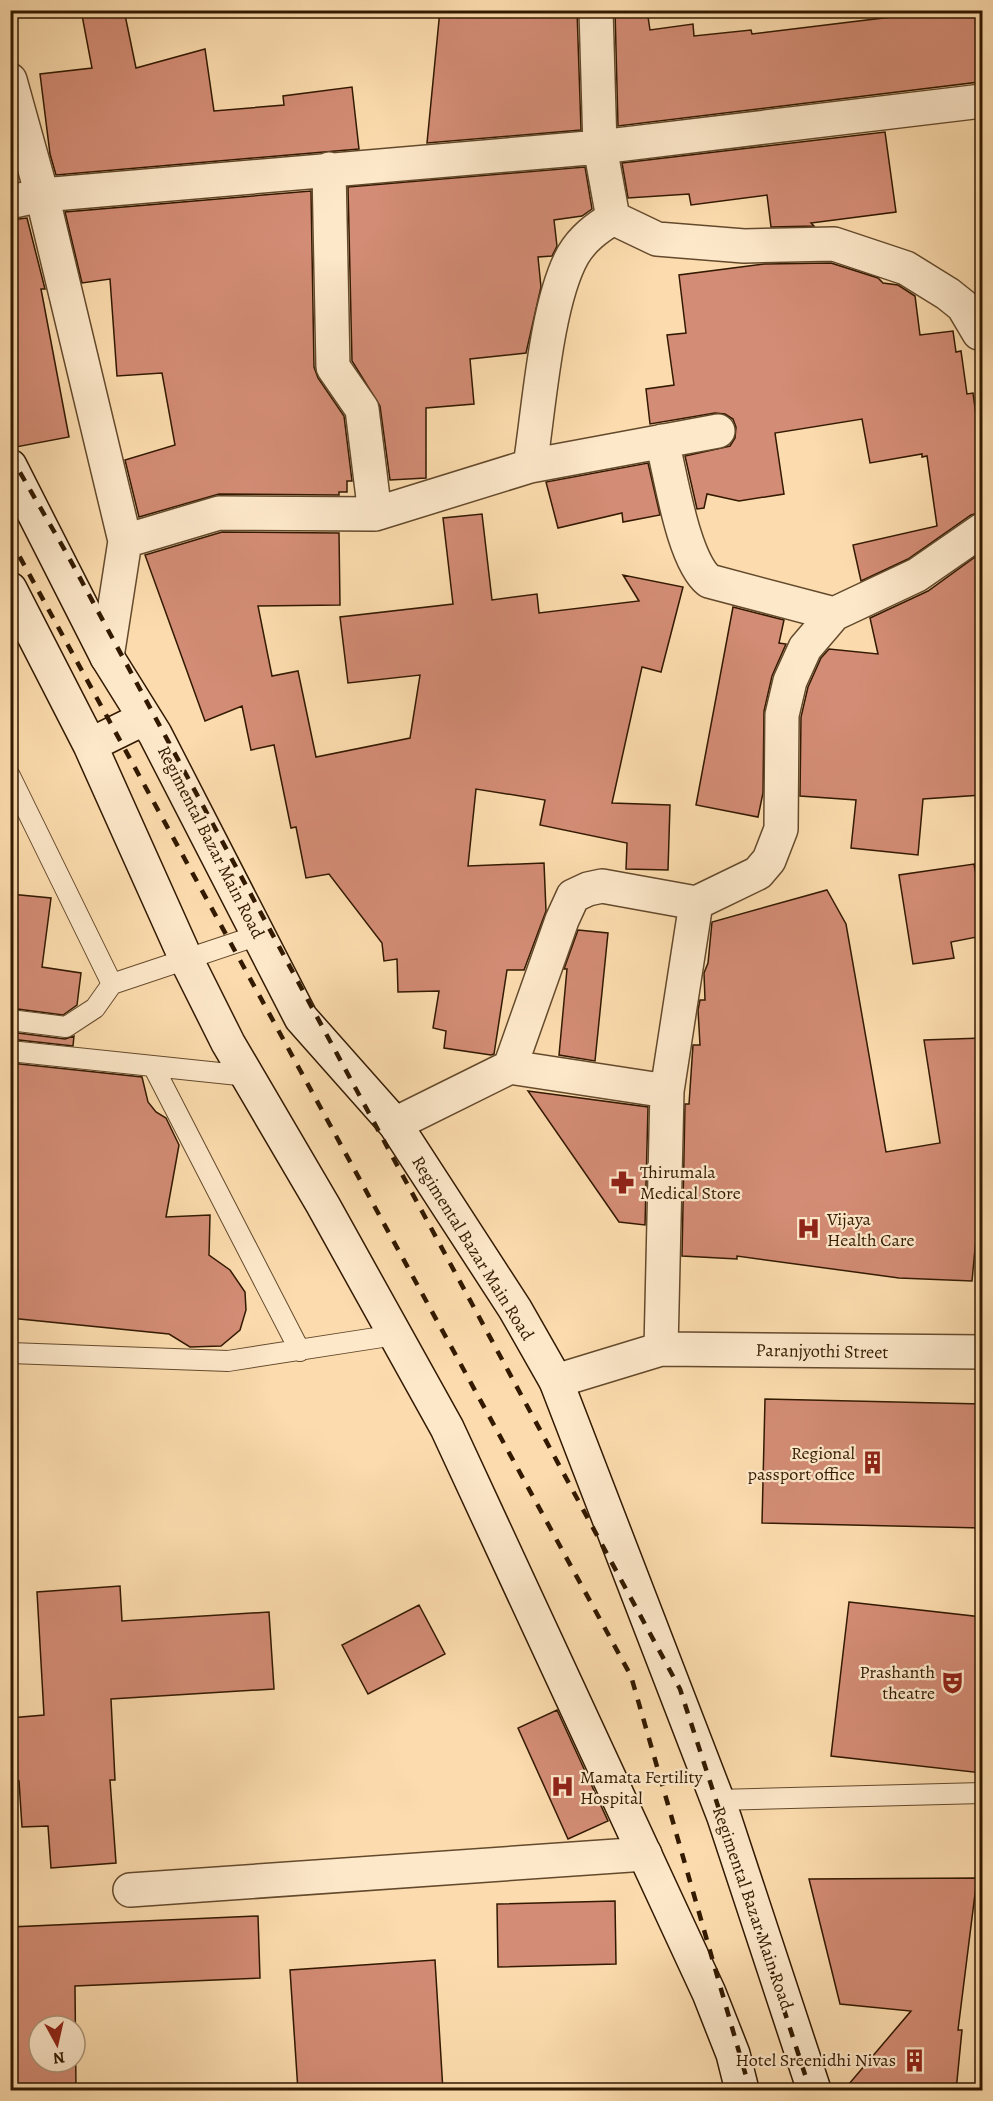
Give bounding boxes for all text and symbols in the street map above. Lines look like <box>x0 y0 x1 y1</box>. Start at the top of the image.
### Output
street label: Regimental Bazar Main Road <box>152 742 270 943</box>
street label: Regimental Bazar Main Road <box>406 1151 540 1345</box>
place label: Thirumala Medical Store <box>640 1160 741 1205</box>
pharmacy icon: Thirumala Medical Store <box>609 1169 635 1195</box>
place label: Vijaya Health Care <box>826 1207 915 1252</box>
hospital icon: Vijaya Health Care <box>796 1216 822 1242</box>
street label: Paranjyothi Street <box>756 1338 889 1364</box>
place label: Regional passport office <box>747 1441 856 1486</box>
building icon: Regional passport office <box>860 1450 886 1476</box>
place label: Prashanth theatre <box>860 1660 935 1705</box>
theatre icon: Prashanth theatre <box>940 1669 966 1695</box>
place label: Mamata Fertility Hospital <box>580 1765 703 1810</box>
hospital icon: Mamata Fertility Hospital <box>549 1774 575 1800</box>
street label: Regimental Bazar Main Road <box>707 1803 799 2013</box>
north arrow <box>27 2014 87 2074</box>
text: N <box>51 2046 66 2070</box>
building icon: Hotel Sreenidhi Nivas <box>901 2047 927 2073</box>
place label: Hotel Sreenidhi Nivas <box>736 2048 896 2072</box>

